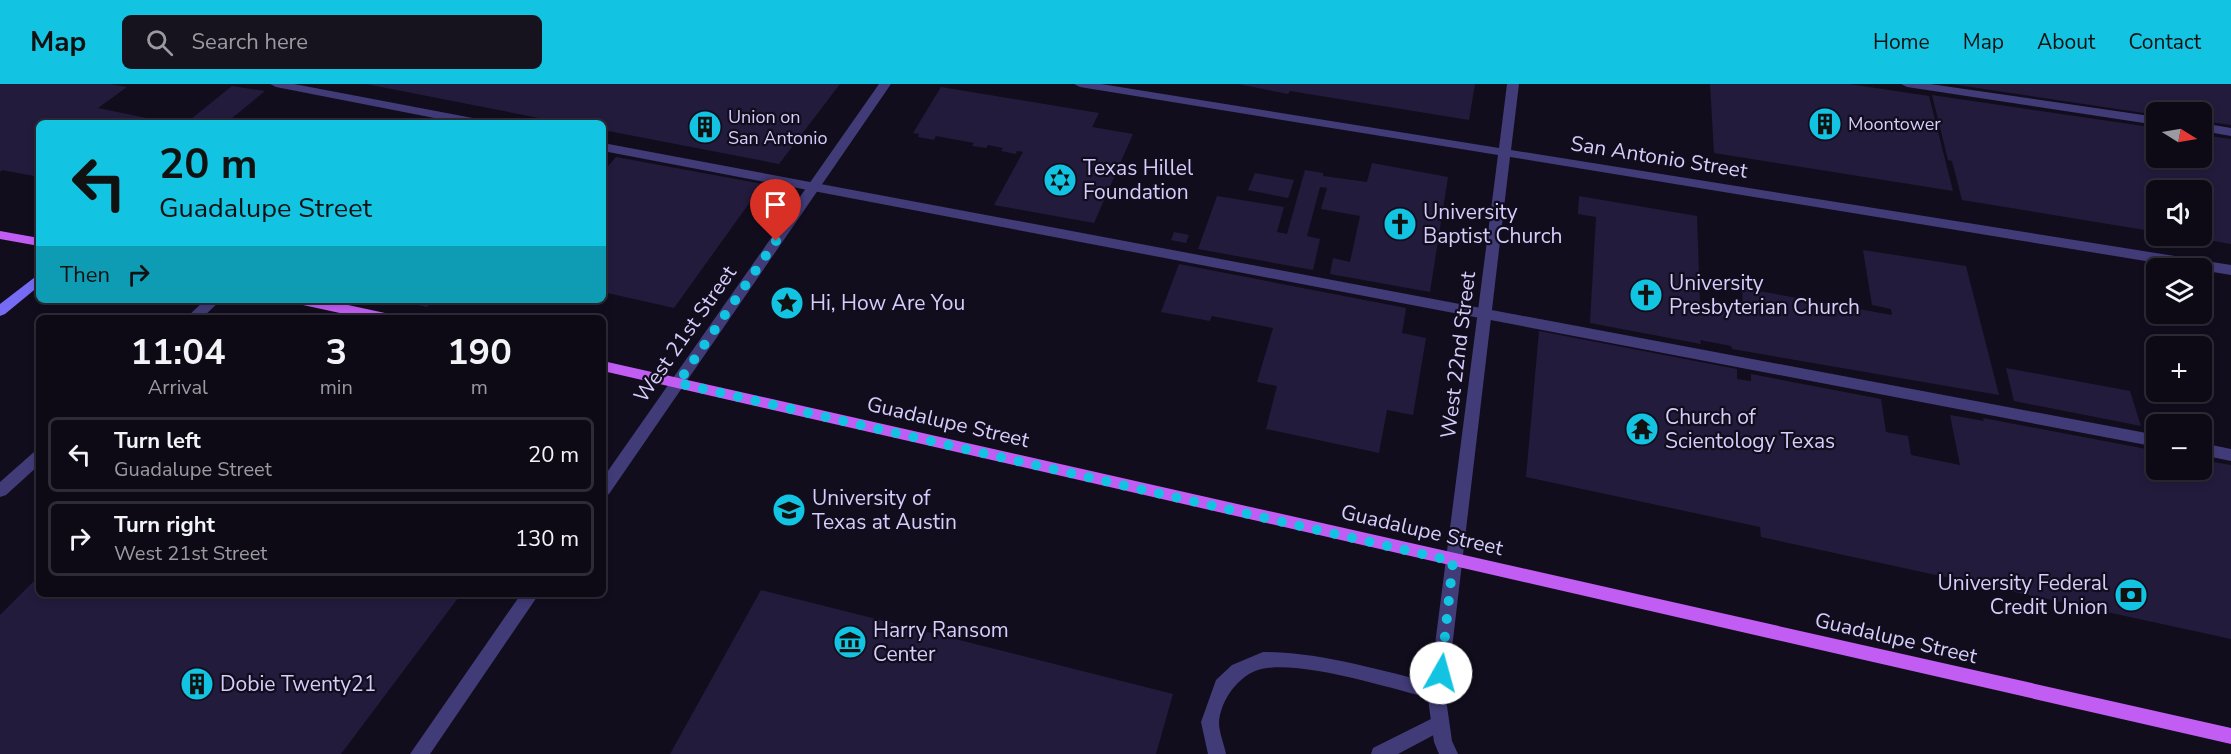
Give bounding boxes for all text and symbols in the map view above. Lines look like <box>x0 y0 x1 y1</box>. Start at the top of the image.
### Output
search box <box>122 15 542 69</box>
text: Map <box>30 23 86 61</box>
icon: search <box>143 26 176 59</box>
text: Search here <box>191 27 308 57</box>
text: Home <box>1873 28 1930 56</box>
text: Map <box>1963 28 2004 56</box>
text: About <box>2037 28 2095 56</box>
text: Contact <box>2128 28 2201 56</box>
north arrow <box>2146 102 2212 168</box>
map controls <box>2146 102 2212 480</box>
place label: Union on San Antonio <box>728 105 827 150</box>
building icon: Moontower <box>1807 106 1843 142</box>
building icon: Union on San Antonio <box>687 109 723 145</box>
place label: Moontower <box>1848 112 1941 136</box>
street label: San Antonio Street <box>1569 129 1750 185</box>
text: 20 m <box>159 136 258 193</box>
icon: left <box>60 144 138 222</box>
place label: Texas Hillel Foundation <box>1083 154 1194 206</box>
synagogue icon: Texas Hillel Foundation <box>1042 162 1078 198</box>
pin <box>750 179 801 241</box>
button: sound <box>2146 180 2212 246</box>
icon: arrive <box>759 188 792 221</box>
text: Guadalupe Street <box>159 190 372 227</box>
place label: University Baptist Church <box>1423 198 1562 250</box>
church icon: University Baptist Church <box>1382 206 1418 242</box>
icon: right <box>122 258 155 291</box>
button: layers <box>2146 258 2212 324</box>
street label: West 21st Street <box>627 259 743 408</box>
text: Then <box>60 260 110 290</box>
street label: West 22nd Street <box>1434 269 1482 440</box>
place label: University Presbyterian Church <box>1669 269 1860 321</box>
church icon: University Presbyterian Church <box>1628 277 1664 313</box>
place icon: Hi, How Are You <box>769 285 805 321</box>
place label: Hi, How Are You <box>810 289 965 317</box>
text: 11:04 <box>130 328 226 377</box>
text: 3 <box>325 328 347 377</box>
text: 190 <box>447 328 512 377</box>
button: + <box>2146 336 2212 402</box>
text: Arrival <box>148 374 208 401</box>
text: min <box>320 374 353 401</box>
text: m <box>471 374 488 401</box>
street label: Guadalupe Street <box>864 390 1032 454</box>
place label: Church of Scientology Texas <box>1665 403 1835 455</box>
temple icon: Church of Scientology Texas <box>1624 411 1660 447</box>
button: − <box>2146 414 2212 480</box>
text: Turn left <box>114 426 201 456</box>
icon: left <box>63 438 96 471</box>
text: 20 m <box>528 440 579 470</box>
text: Guadalupe Street <box>114 456 272 483</box>
place label: University of Texas at Austin <box>812 484 957 536</box>
school or university icon: University of Texas at Austin <box>771 492 807 528</box>
street label: Guadalupe Street <box>1338 498 1506 562</box>
text: Turn right <box>114 510 215 540</box>
icon: right <box>63 522 96 555</box>
text: 130 m <box>515 524 579 554</box>
text: West 21st Street <box>114 540 267 567</box>
place label: University Federal Credit Union <box>1938 569 2109 621</box>
bank icon: University Federal Credit Union <box>2113 577 2149 613</box>
street label: Guadalupe Street <box>1812 606 1980 670</box>
place label: Harry Ransom Center <box>873 616 1009 668</box>
museum icon: Harry Ransom Center <box>832 624 868 660</box>
position arrow <box>1409 641 1473 705</box>
building icon: Dobie Twenty21 <box>179 666 215 702</box>
place label: Dobie Twenty21 <box>220 670 376 698</box>

